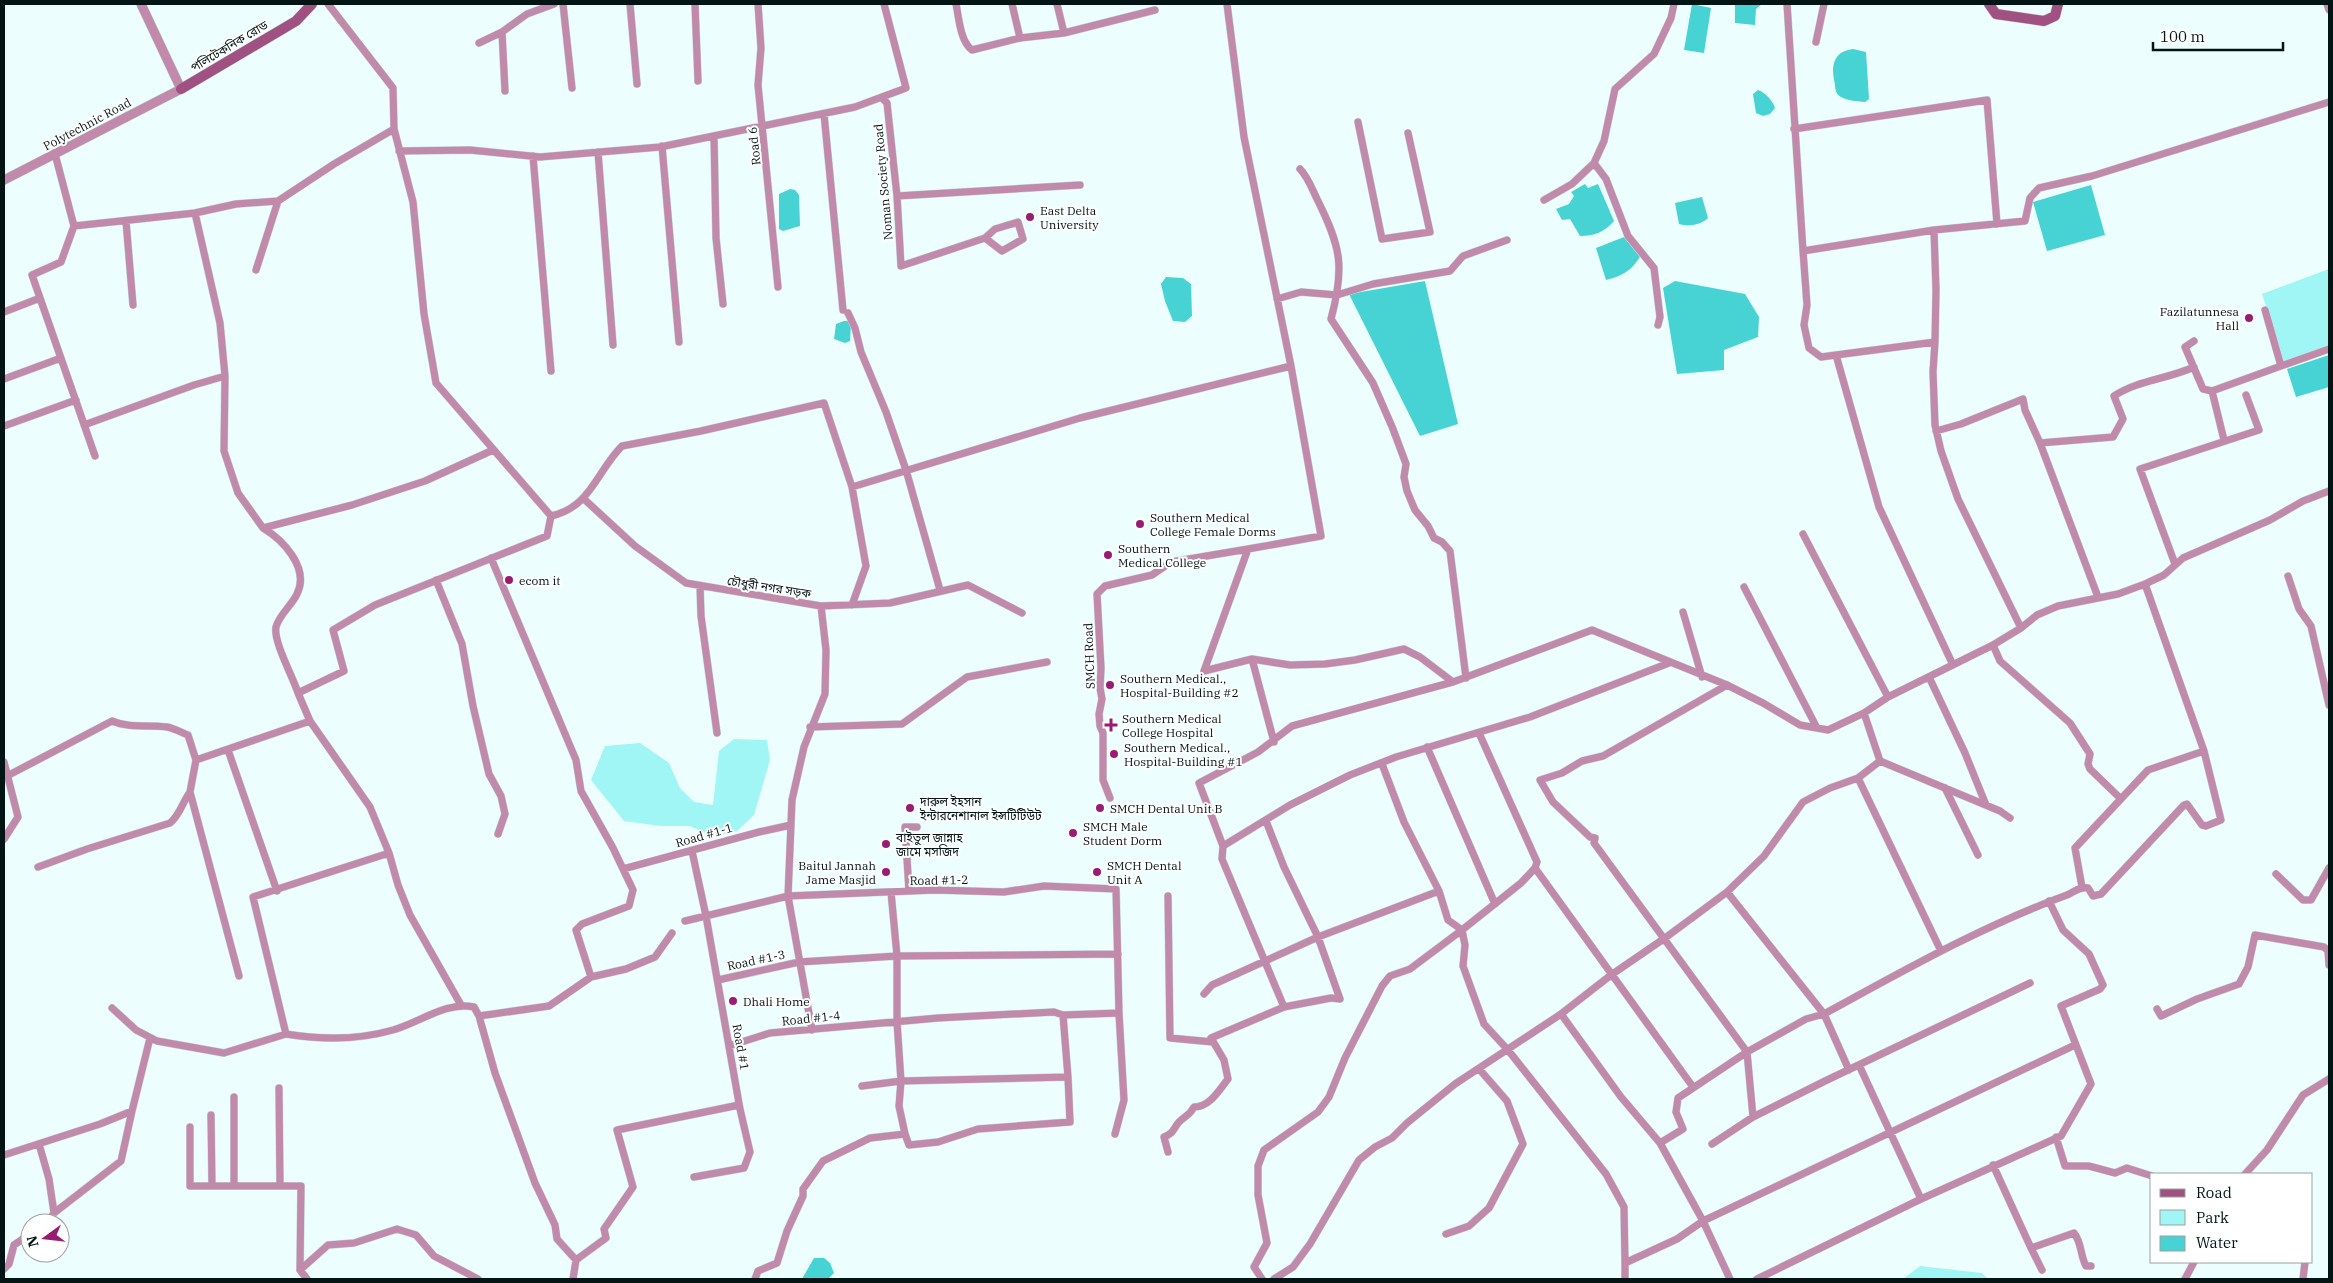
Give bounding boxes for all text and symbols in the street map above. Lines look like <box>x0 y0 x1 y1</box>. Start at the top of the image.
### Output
street label: পলিটেকনিক রোড <box>188 17 271 75</box>
scale bar <box>2153 20 2283 52</box>
text: 100 m <box>2160 27 2205 46</box>
street label: Polytechnic Road <box>40 95 134 153</box>
street label: Noman Society Road <box>870 123 896 241</box>
street label: Road 6 <box>745 126 763 166</box>
place label: East Delta University <box>1040 203 1099 232</box>
marker: East Delta University <box>1024 211 1036 223</box>
place label: Fazilatunnesa Hall <box>2160 304 2239 333</box>
marker: Fazilatunnesa Hall <box>2243 312 2255 324</box>
place label: Southern Medical College Female Dorms <box>1150 510 1276 539</box>
marker: Southern Medical College Female Dorms <box>1134 518 1146 530</box>
place label: Southern Medical College <box>1118 541 1206 570</box>
marker: Southern Medical College <box>1102 549 1114 561</box>
place label: ecom it <box>519 573 561 588</box>
street label: চৌধুরী নগর সড়ক <box>726 573 812 602</box>
marker: ecom it <box>503 574 515 586</box>
street label: SMCH Road <box>1080 623 1098 689</box>
place label: Southern Medical., Hospital-Building #2 <box>1120 671 1239 700</box>
marker: Southern Medical., Hospital-Building #2 <box>1104 679 1116 691</box>
place label: Southern Medical College Hospital <box>1122 711 1222 740</box>
marker: Southern Medical College Hospital <box>1104 718 1118 732</box>
place label: Southern Medical., Hospital-Building #1 <box>1124 740 1243 769</box>
marker: Southern Medical., Hospital-Building #1 <box>1108 748 1120 760</box>
place label: দারুল ইহসান ইন্টারনেশানাল ইন্সটিটিউট <box>919 794 1042 823</box>
place label: SMCH Dental Unit B <box>1110 801 1223 816</box>
marker: দারুল ইহসান ইন্টারনেশানাল ইন্সটিটিউট <box>904 802 916 814</box>
marker: SMCH Dental Unit B <box>1094 802 1106 814</box>
place label: SMCH Male Student Dorm <box>1083 819 1163 848</box>
street label: Road #1-1 <box>674 820 734 850</box>
marker: SMCH Male Student Dorm <box>1067 827 1079 839</box>
place label: বাইতুল জান্নাহ জামে মসজিদ <box>895 830 963 859</box>
marker: বাইতুল জান্নাহ জামে মসজিদ <box>880 838 892 850</box>
place label: Baitul Jannah Jame Masjid <box>798 858 877 887</box>
place label: SMCH Dental Unit A <box>1107 858 1182 887</box>
marker: Baitul Jannah Jame Masjid <box>880 866 892 878</box>
marker: SMCH Dental Unit A <box>1091 866 1103 878</box>
street label: Road #1-2 <box>909 872 969 888</box>
street label: Road #1-3 <box>726 947 786 973</box>
place label: Dhali Home <box>743 994 810 1009</box>
marker: Dhali Home <box>727 995 739 1007</box>
street label: Road #1-4 <box>781 1007 841 1029</box>
street label: Road #1 <box>730 1023 752 1071</box>
legend <box>2150 1173 2313 1263</box>
text: Road <box>2196 1183 2232 1202</box>
text: Park <box>2196 1208 2229 1227</box>
north arrow <box>20 1213 70 1263</box>
text: Water <box>2196 1233 2238 1252</box>
text: N <box>22 1234 43 1249</box>

